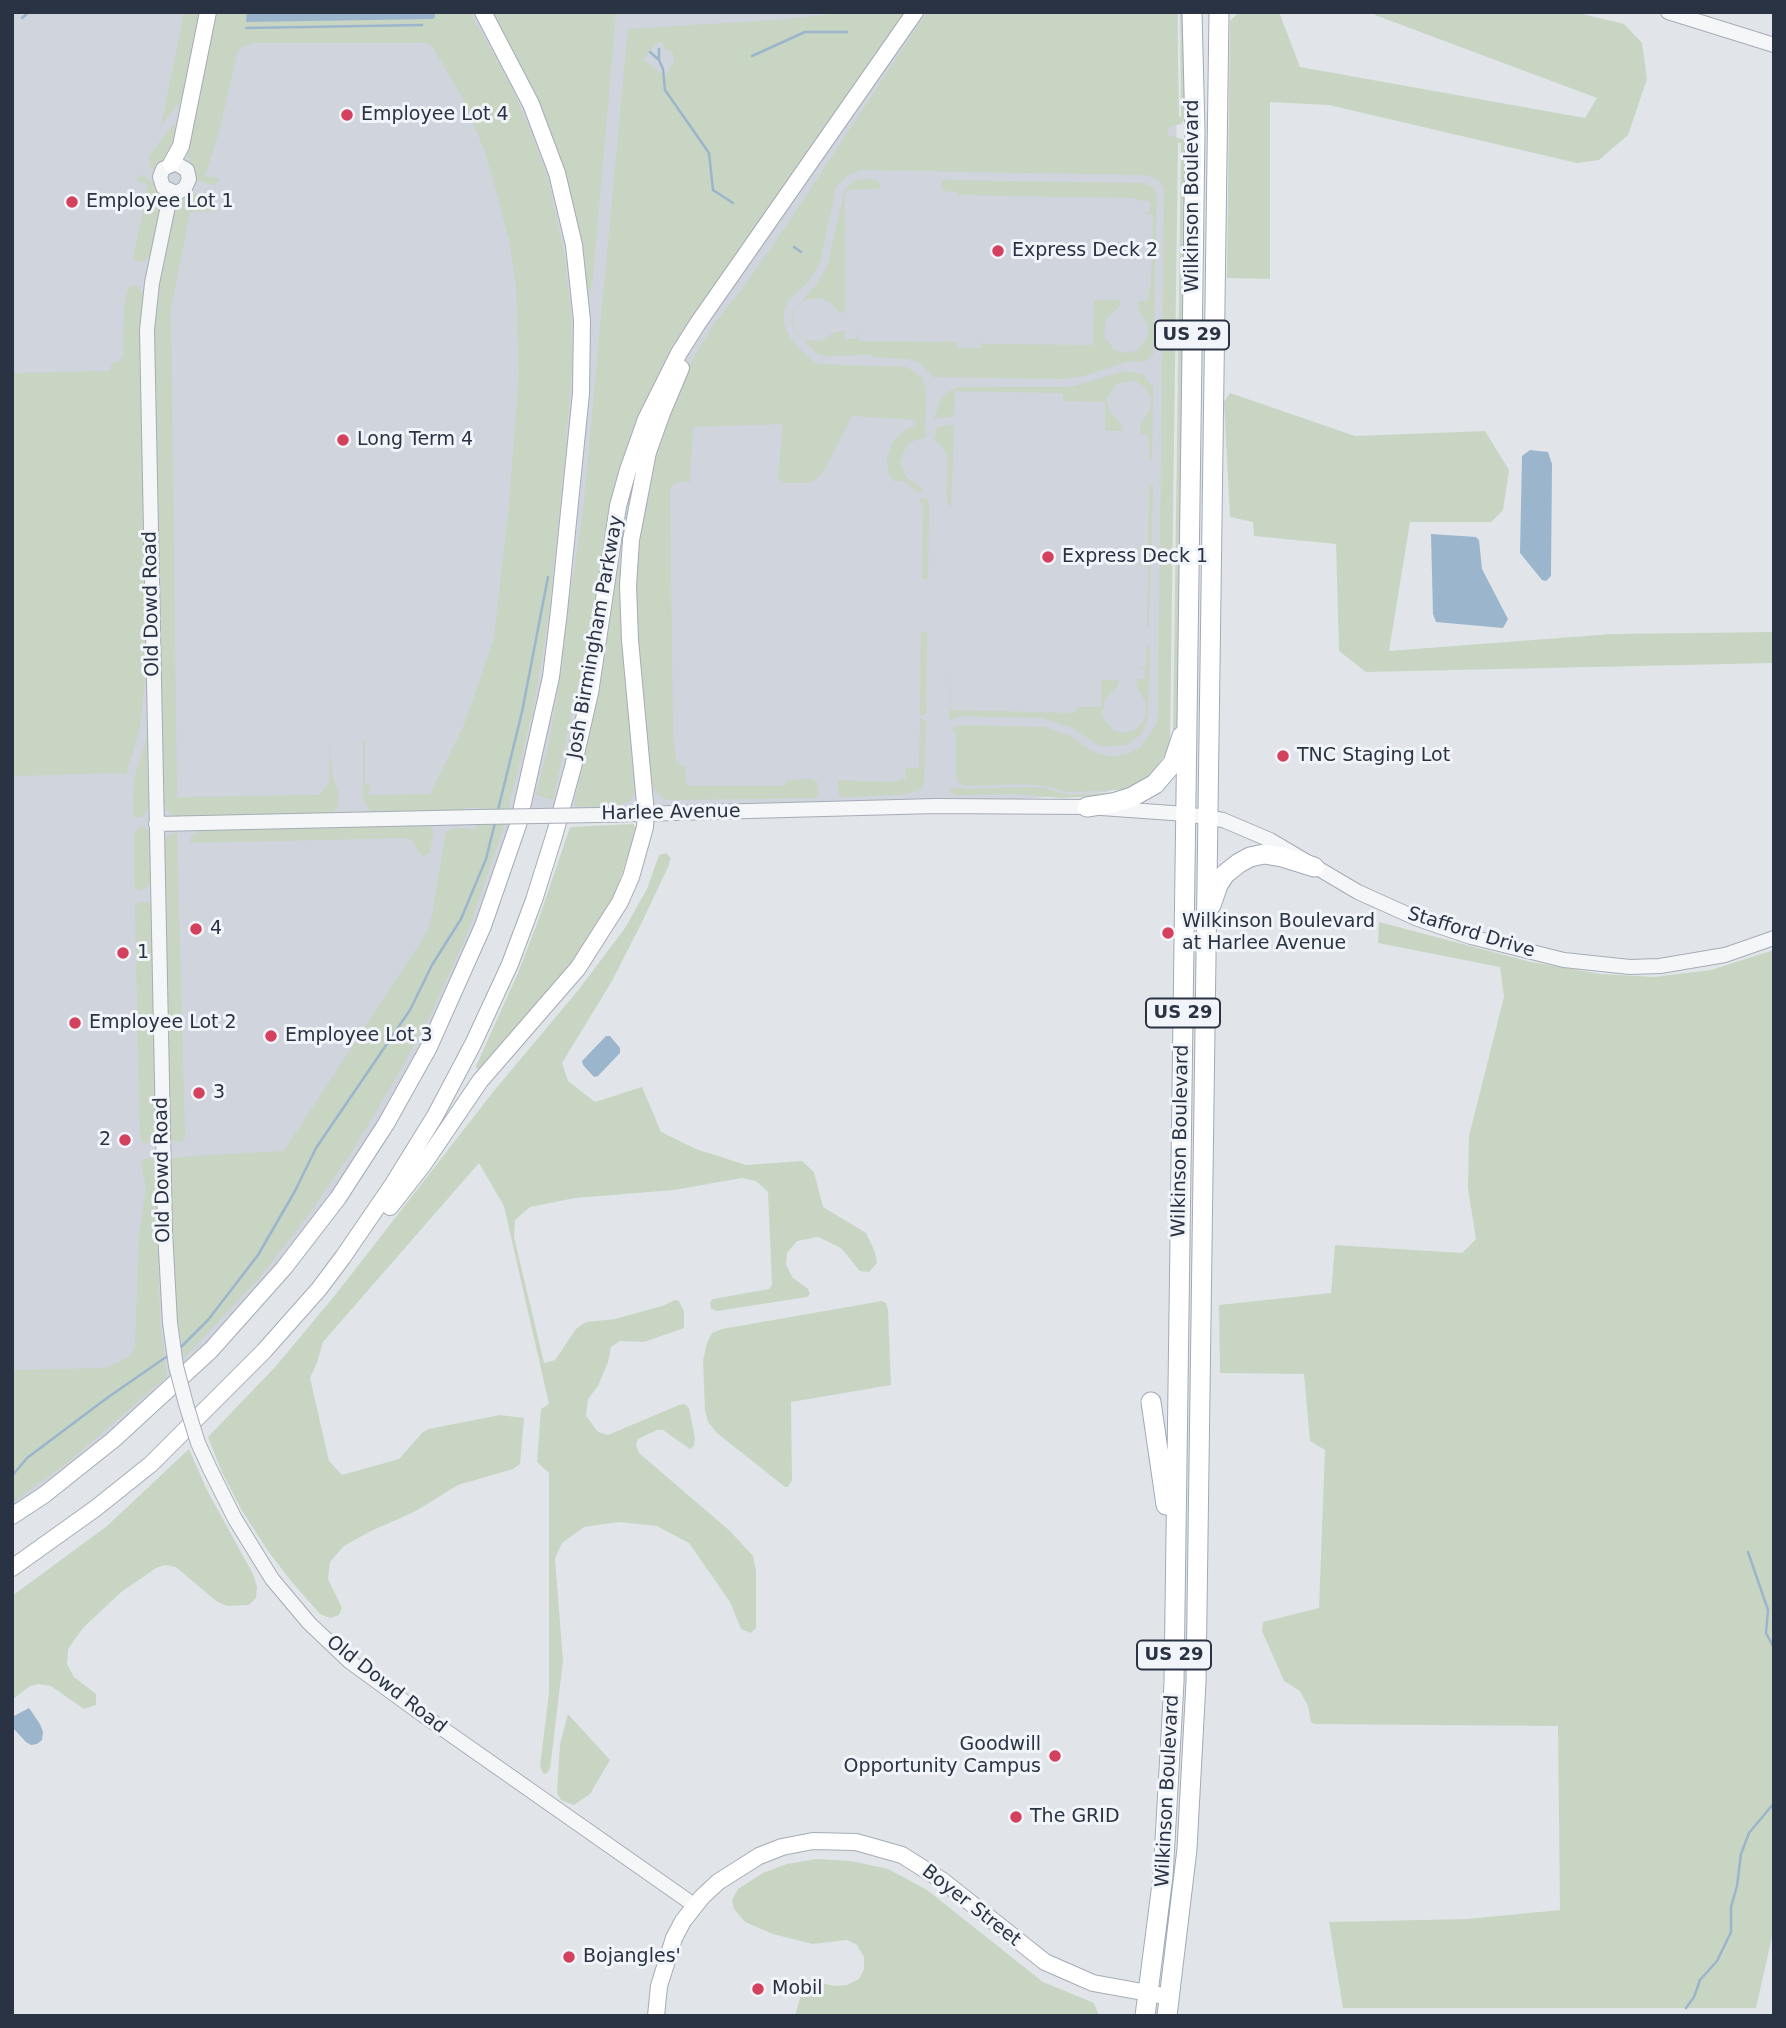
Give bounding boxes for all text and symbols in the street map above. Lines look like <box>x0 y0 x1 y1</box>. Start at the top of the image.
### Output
street label: Wilkinson Boulevard <box>1182 100 1204 292</box>
place label: Employee Lot 4 <box>361 104 509 126</box>
marker: Employee Lot 4 <box>339 107 355 123</box>
place label: Employee Lot 1 <box>86 191 234 213</box>
marker: Employee Lot 1 <box>64 194 80 210</box>
place label: Express Deck 2 <box>1012 240 1158 262</box>
marker: Express Deck 2 <box>990 243 1006 259</box>
road number: US 29 <box>1155 320 1229 349</box>
place label: Long Term 4 <box>357 429 473 451</box>
marker: Long Term 4 <box>335 432 351 448</box>
street label: Josh Birmingham Parkway <box>563 514 629 760</box>
street label: Old Dowd Road <box>139 531 165 677</box>
place label: Express Deck 1 <box>1062 546 1208 568</box>
marker: Express Deck 1 <box>1040 549 1056 565</box>
place label: TNC Staging Lot <box>1297 745 1450 767</box>
marker: TNC Staging Lot <box>1275 748 1291 764</box>
street label: Harlee Avenue <box>601 800 741 826</box>
street label: Stafford Drive <box>1405 903 1537 963</box>
place label: Wilkinson Boulevard at Harlee Avenue <box>1182 911 1375 955</box>
place label: 4 <box>210 918 222 940</box>
marker: 4 <box>188 921 204 937</box>
marker: Wilkinson Boulevard at Harlee Avenue <box>1160 925 1176 941</box>
place label: 1 <box>137 942 149 964</box>
marker: 1 <box>115 945 131 961</box>
road number: US 29 <box>1146 998 1220 1028</box>
place label: Employee Lot 2 <box>89 1012 237 1034</box>
marker: Employee Lot 2 <box>67 1015 83 1031</box>
place label: Employee Lot 3 <box>285 1025 433 1047</box>
marker: Employee Lot 3 <box>263 1028 279 1044</box>
street label: Wilkinson Boulevard <box>1168 1044 1194 1238</box>
place label: 3 <box>213 1082 225 1104</box>
marker: 3 <box>191 1085 207 1101</box>
street label: Old Dowd Road <box>150 1097 176 1243</box>
place label: 2 <box>99 1129 111 1151</box>
marker: 2 <box>117 1132 133 1148</box>
street label: Old Dowd Road <box>321 1631 451 1739</box>
road number: US 29 <box>1137 1640 1211 1670</box>
street label: Wilkinson Boulevard <box>1152 1694 1184 1888</box>
place label: Goodwill Opportunity Campus <box>844 1734 1041 1778</box>
marker: Goodwill Opportunity Campus <box>1047 1748 1063 1764</box>
place label: The GRID <box>1030 1806 1120 1828</box>
marker: The GRID <box>1008 1809 1024 1825</box>
street label: Boyer Street <box>917 1860 1025 1952</box>
place label: Bojangles' <box>583 1946 681 1968</box>
marker: Bojangles' <box>561 1949 577 1965</box>
place label: Mobil <box>772 1978 823 2000</box>
marker: Mobil <box>750 1981 766 1997</box>

